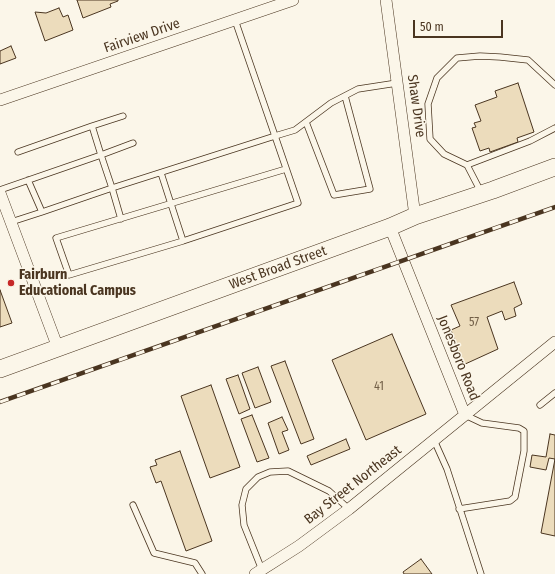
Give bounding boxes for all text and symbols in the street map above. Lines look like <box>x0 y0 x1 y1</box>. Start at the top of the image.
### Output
scale bar <box>415 12 505 38</box>
street label: Fairview Drive <box>102 15 182 57</box>
text: 50 m <box>420 20 444 34</box>
street label: Shaw Drive <box>403 74 429 138</box>
street label: West Broad Street <box>227 243 329 293</box>
place label: Fairburn Educational Campus <box>19 267 136 300</box>
marker: Fairburn Educational Campus <box>6 278 16 288</box>
street label: Jonesboro Road <box>433 313 483 403</box>
house number: 57 <box>469 316 479 330</box>
house number: 41 <box>374 380 384 394</box>
street label: Bay Street Northeast <box>301 442 405 528</box>

